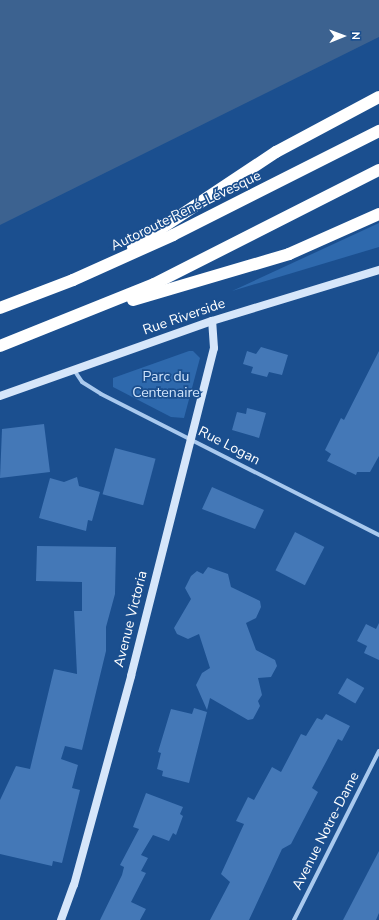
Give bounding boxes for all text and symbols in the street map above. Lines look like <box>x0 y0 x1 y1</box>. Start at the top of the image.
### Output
north arrow <box>323 16 363 56</box>
text: N <box>348 32 363 40</box>
street label: Autoroute René-Lévesque <box>108 167 264 255</box>
street label: Rue Riverside <box>141 295 227 339</box>
park label: Parc du Centenaire <box>132 369 200 402</box>
street label: Rue Logan <box>195 423 263 469</box>
street label: Avenue Victoria <box>111 569 151 669</box>
street label: Avenue Notre-Dame <box>289 769 363 893</box>

